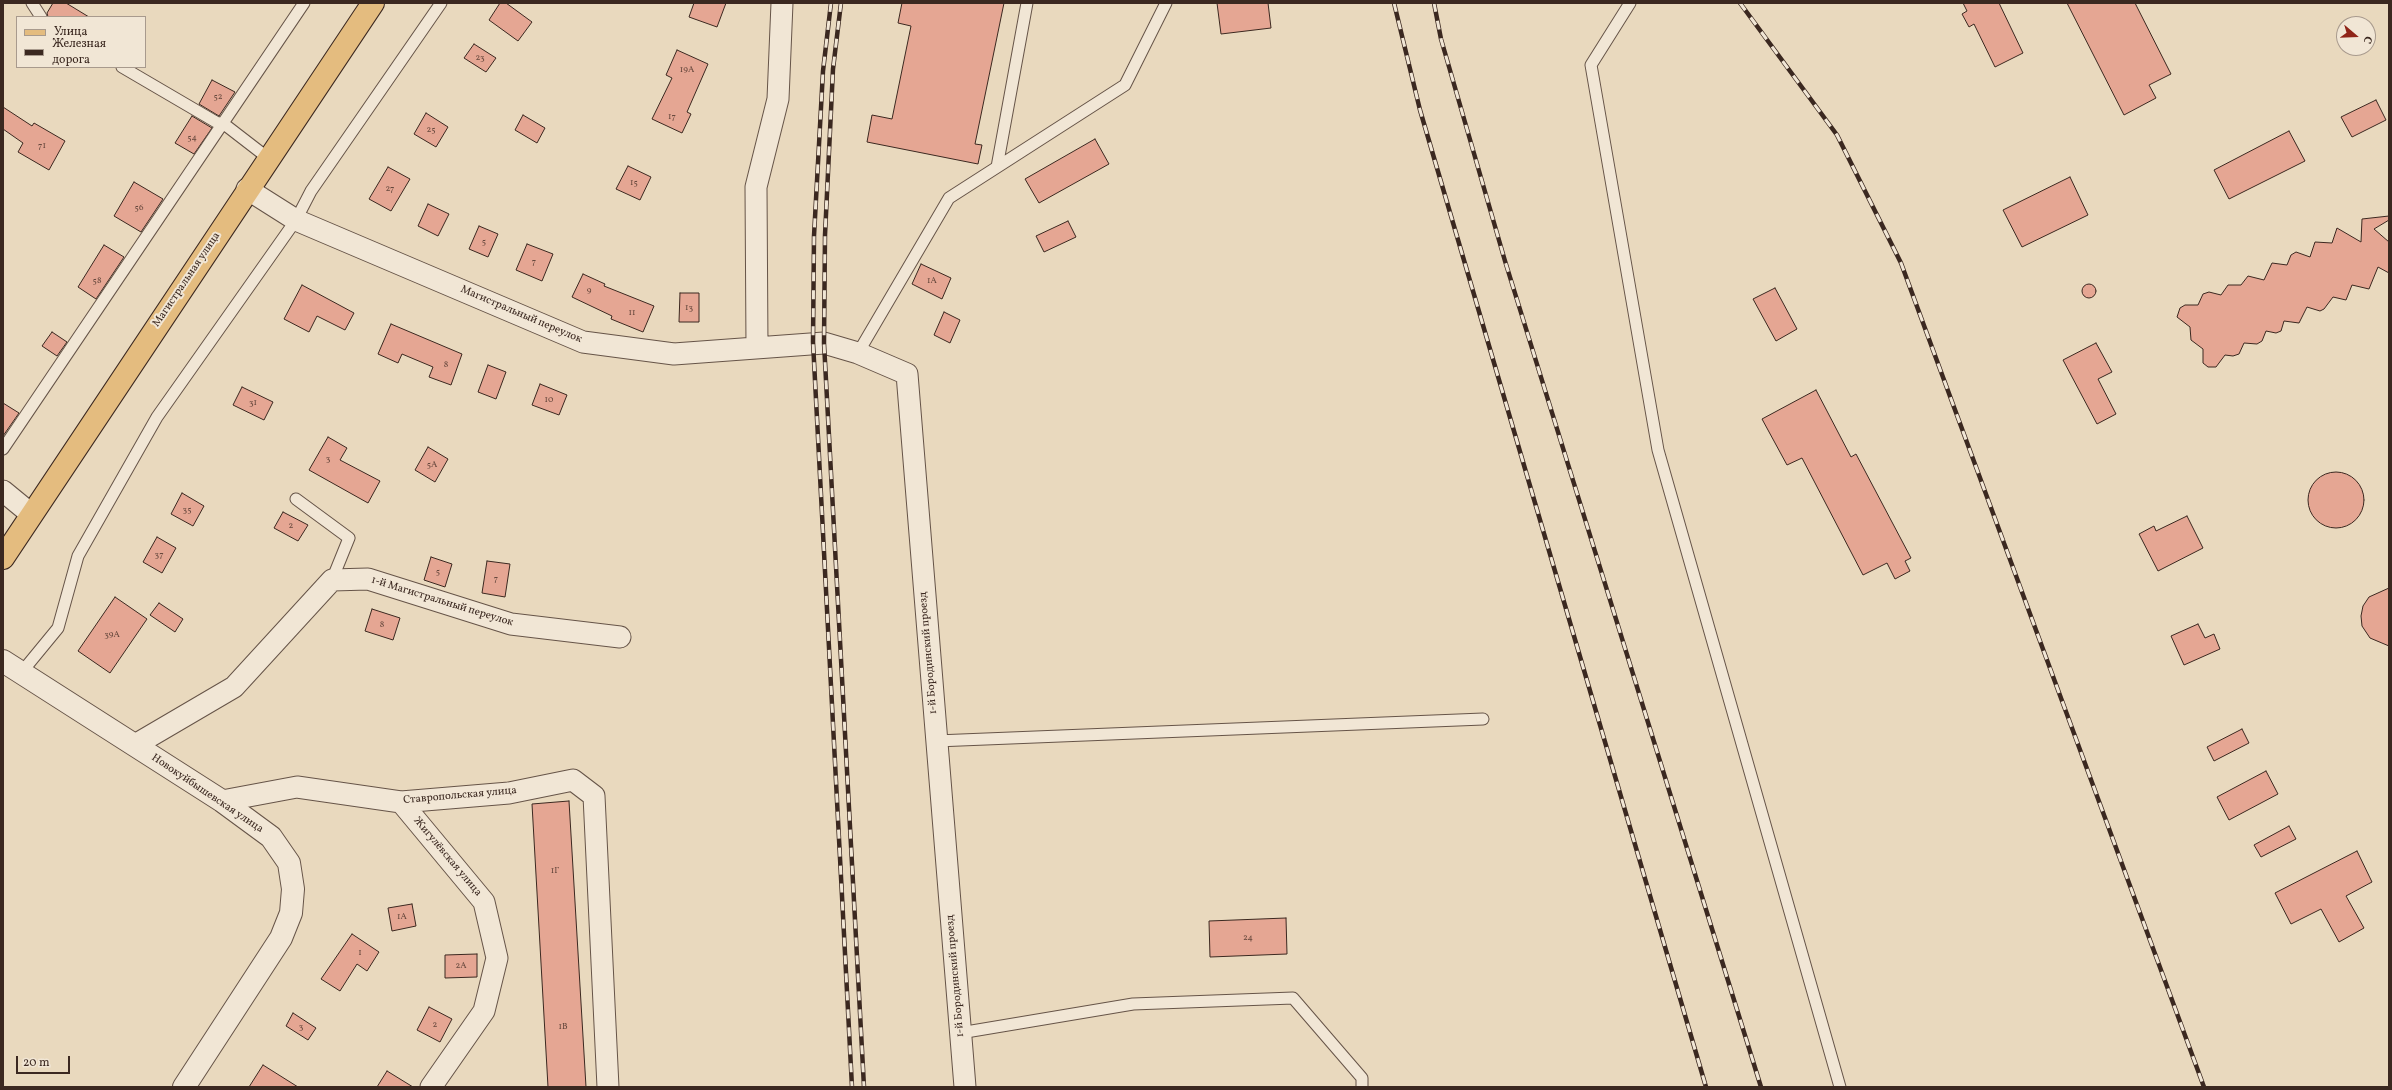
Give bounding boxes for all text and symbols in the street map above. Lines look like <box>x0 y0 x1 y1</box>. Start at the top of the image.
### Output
legend <box>16 16 146 68</box>
north arrow <box>2336 16 2376 56</box>
text: Улица <box>54 24 87 40</box>
text: С <box>2359 34 2375 46</box>
text: Железная дорога <box>52 36 106 68</box>
house number: 23 <box>475 53 485 63</box>
house number: 19А <box>680 65 694 75</box>
house number: 52 <box>213 92 223 102</box>
house number: 17 <box>668 112 676 122</box>
house number: 25 <box>426 125 436 135</box>
house number: 54 <box>187 133 197 143</box>
house number: 71 <box>38 141 46 151</box>
house number: 15 <box>630 178 638 188</box>
house number: 27 <box>386 184 394 194</box>
house number: 56 <box>135 203 143 213</box>
street label: Магистральная улица <box>150 230 224 330</box>
house number: 5 <box>482 237 486 247</box>
house number: 7 <box>532 257 536 267</box>
house number: 58 <box>93 276 101 286</box>
house number: 1А <box>927 276 937 286</box>
street label: Магистральный переулок <box>458 283 584 347</box>
house number: 9 <box>587 286 591 296</box>
house number: 13 <box>685 303 693 313</box>
house number: 11 <box>629 308 635 318</box>
house number: 8 <box>444 360 448 370</box>
house number: 10 <box>545 395 553 405</box>
house number: 31 <box>249 398 257 408</box>
house number: 3 <box>326 454 330 464</box>
house number: 5А <box>427 460 437 470</box>
house number: 35 <box>183 505 191 515</box>
house number: 2 <box>289 521 293 531</box>
house number: 37 <box>155 550 163 560</box>
house number: 5 <box>436 567 440 577</box>
street label: 1-й Магистральный переулок <box>369 574 515 630</box>
house number: 7 <box>494 574 498 584</box>
street label: 1-й Бородинский проезд <box>917 591 941 715</box>
house number: 8 <box>380 620 384 630</box>
house number: 39А <box>104 630 120 640</box>
street label: Новокуйбышевская улица <box>148 752 266 836</box>
street label: Ставропольская улица <box>403 784 517 808</box>
street label: Жигулёвская улица <box>410 815 484 899</box>
house number: 1Г <box>551 866 559 876</box>
house number: 1А <box>397 912 407 922</box>
street label: 1-й Бородинский проезд <box>944 914 968 1038</box>
house number: 24 <box>1243 933 1253 943</box>
house number: 1 <box>358 948 362 958</box>
house number: 2А <box>455 961 467 971</box>
house number: 2 <box>433 1020 437 1030</box>
house number: 3 <box>299 1022 303 1032</box>
house number: 1В <box>558 1022 568 1032</box>
scale bar <box>18 1048 72 1074</box>
text: 20 m <box>23 1055 50 1071</box>

